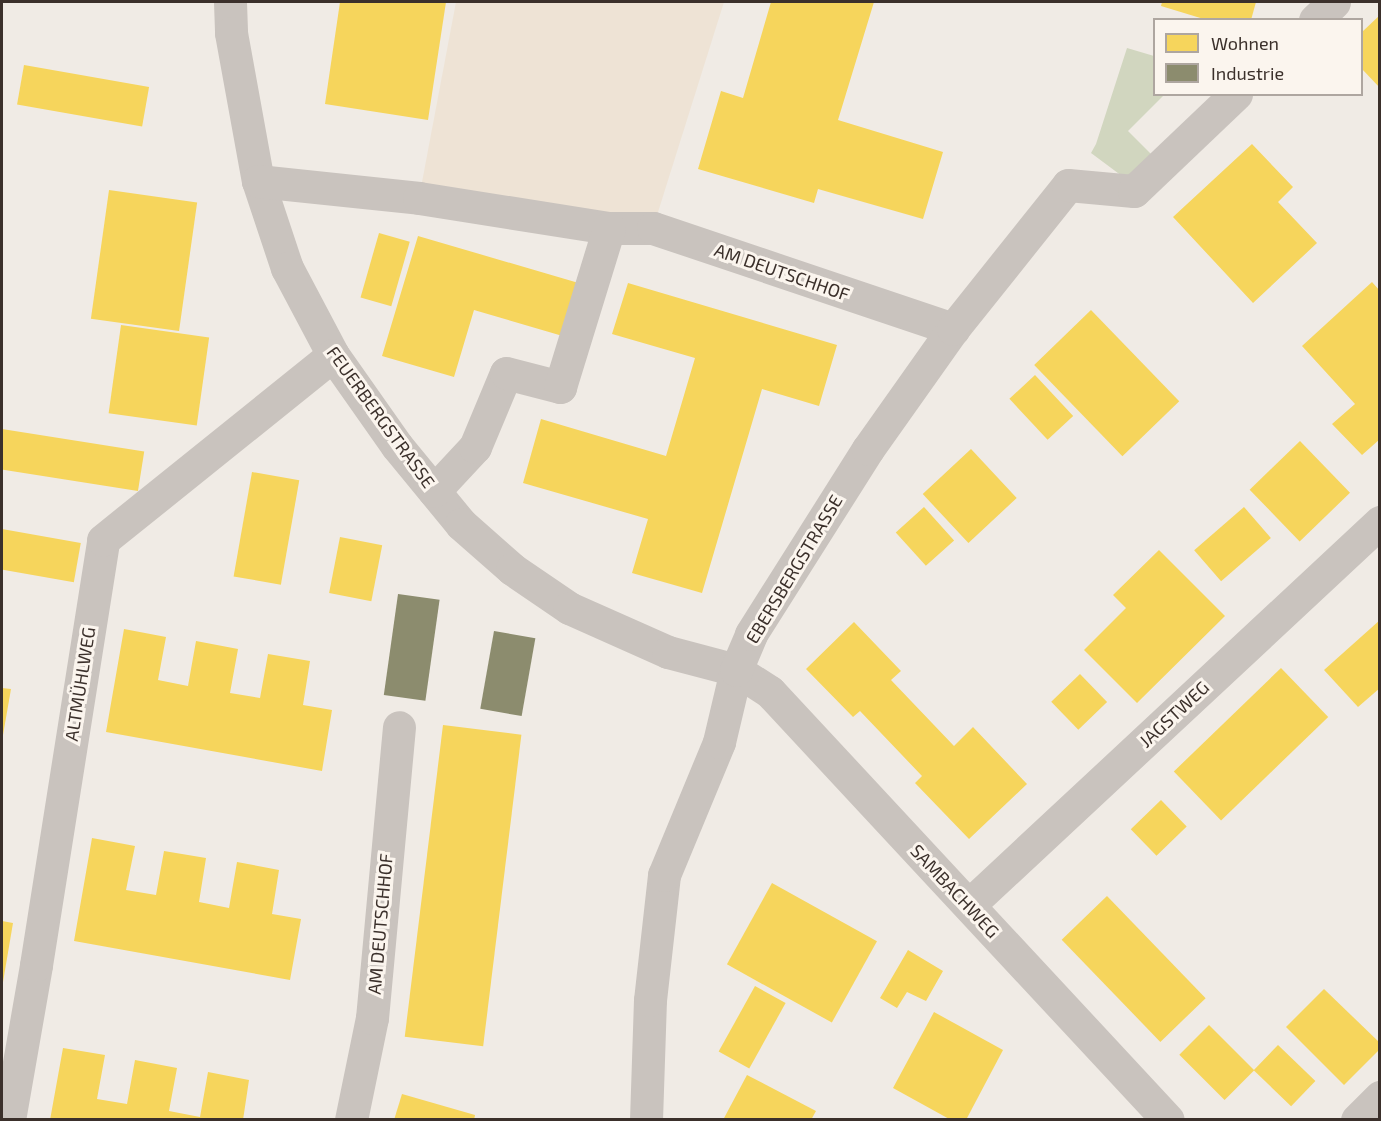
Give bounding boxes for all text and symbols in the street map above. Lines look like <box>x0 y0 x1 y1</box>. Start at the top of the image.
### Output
legend <box>1153 18 1363 96</box>
text: Wohnen <box>1211 32 1279 54</box>
text: Industrie <box>1211 62 1284 84</box>
street label: AM DEUTSCHHOF <box>712 239 852 305</box>
street label: FEUERBERGSTRASSE <box>322 342 440 492</box>
street label: EBERSBERGSTRASSE <box>741 491 847 647</box>
street label: ALTMÜHLWEG <box>60 625 100 743</box>
street label: JAGSTWEG <box>1135 676 1213 752</box>
street label: SAMBACHWEG <box>906 840 1004 942</box>
street label: AM DEUTSCHHOF <box>363 853 397 995</box>

